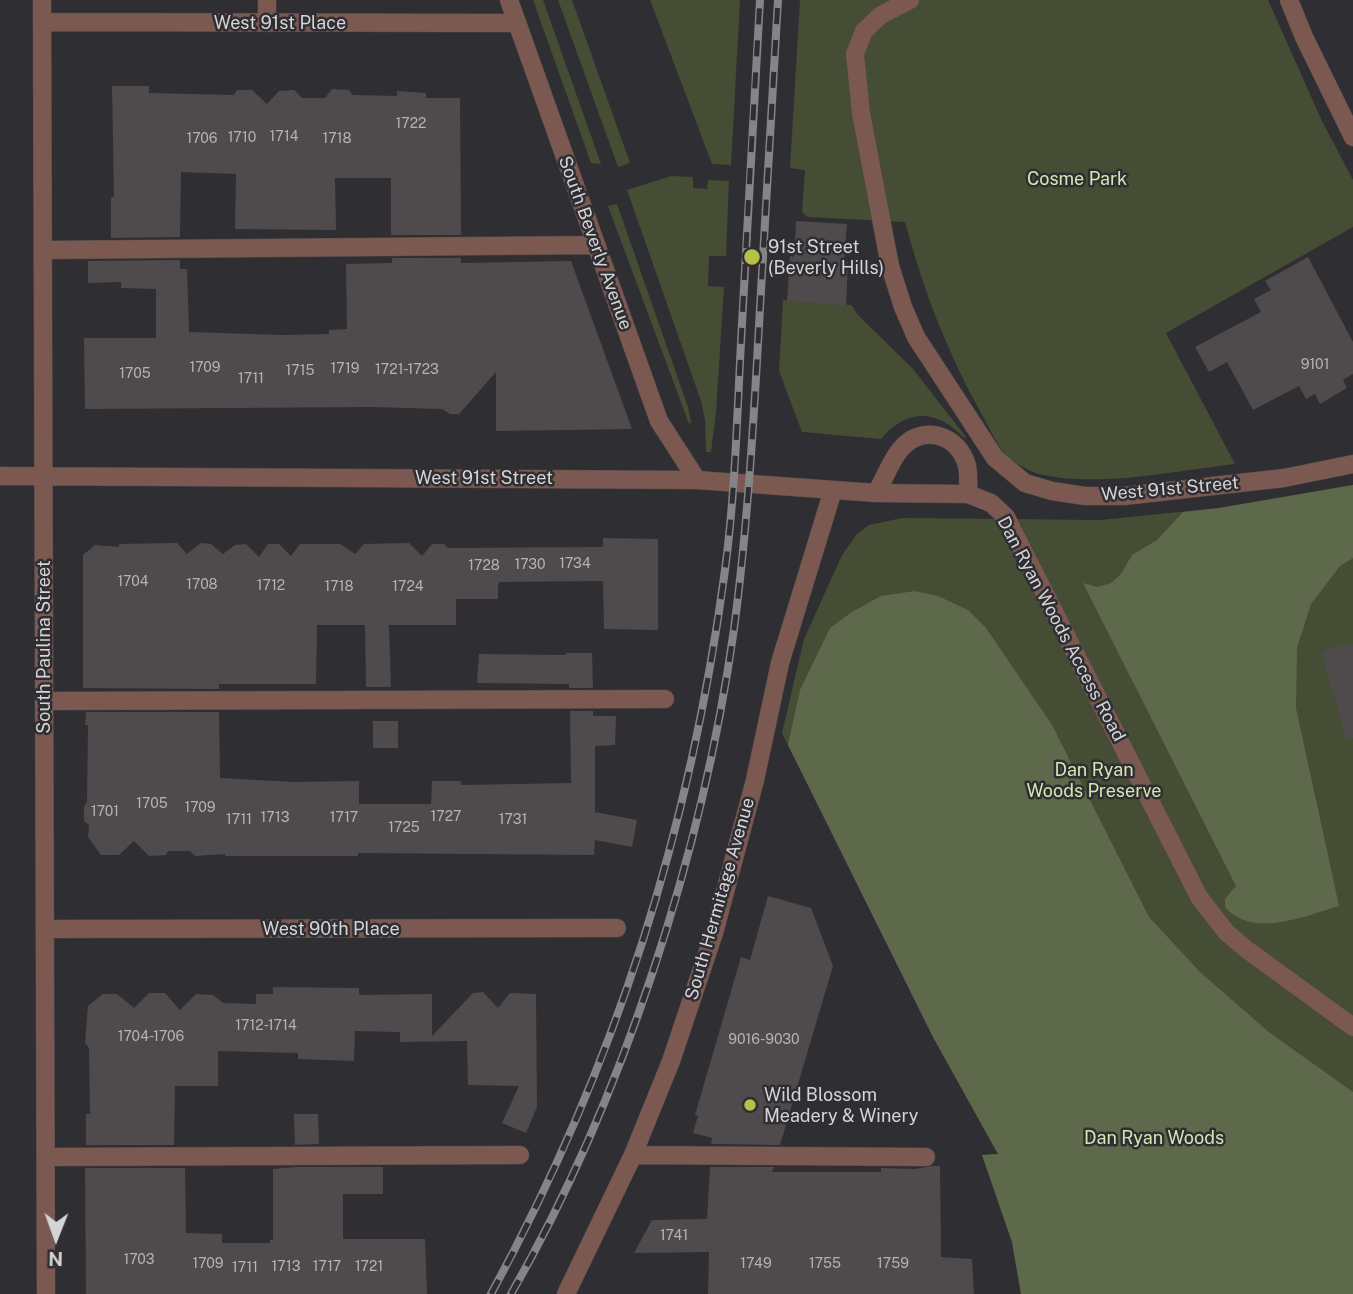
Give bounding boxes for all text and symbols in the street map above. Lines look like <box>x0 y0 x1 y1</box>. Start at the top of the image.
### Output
street label: West 91st Place <box>214 12 346 34</box>
house number: 1722 <box>396 116 426 132</box>
house number: 1714 <box>270 129 298 145</box>
house number: 1710 <box>228 130 256 146</box>
house number: 1706 <box>186 131 218 147</box>
house number: 1718 <box>322 131 352 147</box>
street label: South Beverly Avenue <box>553 153 637 333</box>
park label: Cosme Park <box>1027 168 1127 190</box>
place label: 91st Street (Beverly Hills) <box>768 236 884 278</box>
marker: 91st Street (Beverly Hills) <box>742 247 762 267</box>
house number: 9101 <box>1301 357 1329 373</box>
house number: 1709 <box>189 360 221 376</box>
house number: 1719 <box>331 361 359 377</box>
house number: 1721-1723 <box>375 362 439 378</box>
house number: 1715 <box>285 363 315 379</box>
house number: 1705 <box>119 366 151 382</box>
house number: 1711 <box>238 371 264 387</box>
street label: West 91st Street <box>415 467 553 489</box>
street label: West 91st Street <box>1100 472 1240 506</box>
street label: Dan Ryan Woods Access Road <box>992 513 1130 745</box>
house number: 1734 <box>559 556 591 572</box>
house number: 1730 <box>514 557 546 573</box>
house number: 1728 <box>468 558 500 574</box>
street label: South Paulina Street <box>33 560 55 734</box>
house number: 1704 <box>117 574 149 590</box>
house number: 1708 <box>186 577 218 593</box>
house number: 1712 <box>257 578 285 594</box>
house number: 1718 <box>324 579 354 595</box>
house number: 1724 <box>392 579 424 595</box>
park label: Dan Ryan Woods Preserve <box>1026 759 1162 802</box>
street label: South Hermitage Avenue <box>681 795 759 1003</box>
house number: 1705 <box>136 796 168 812</box>
house number: 1709 <box>184 800 216 816</box>
house number: 1701 <box>91 804 119 820</box>
house number: 1727 <box>431 809 461 825</box>
house number: 1713 <box>261 810 289 826</box>
house number: 1717 <box>330 810 358 826</box>
house number: 1711 <box>226 812 252 828</box>
house number: 1731 <box>499 812 527 828</box>
house number: 1725 <box>388 820 420 836</box>
street label: West 90th Place <box>262 918 400 940</box>
house number: 1712-1714 <box>235 1018 297 1034</box>
house number: 1704-1706 <box>118 1029 184 1045</box>
house number: 9016-9030 <box>728 1032 800 1048</box>
place label: Wild Blossom Meadery & Winery <box>764 1084 918 1126</box>
marker: Wild Blossom Meadery & Winery <box>742 1097 758 1113</box>
park label: Dan Ryan Woods <box>1084 1127 1224 1149</box>
north arrow <box>21 1203 91 1273</box>
house number: 1741 <box>660 1228 688 1244</box>
text: N <box>48 1248 63 1270</box>
house number: 1703 <box>123 1252 155 1268</box>
house number: 1709 <box>192 1256 224 1272</box>
house number: 1749 <box>740 1256 772 1272</box>
house number: 1755 <box>809 1256 841 1272</box>
house number: 1759 <box>877 1256 909 1272</box>
house number: 1713 <box>272 1259 300 1275</box>
house number: 1717 <box>313 1259 341 1275</box>
house number: 1721 <box>355 1259 383 1275</box>
house number: 1711 <box>232 1260 258 1276</box>

